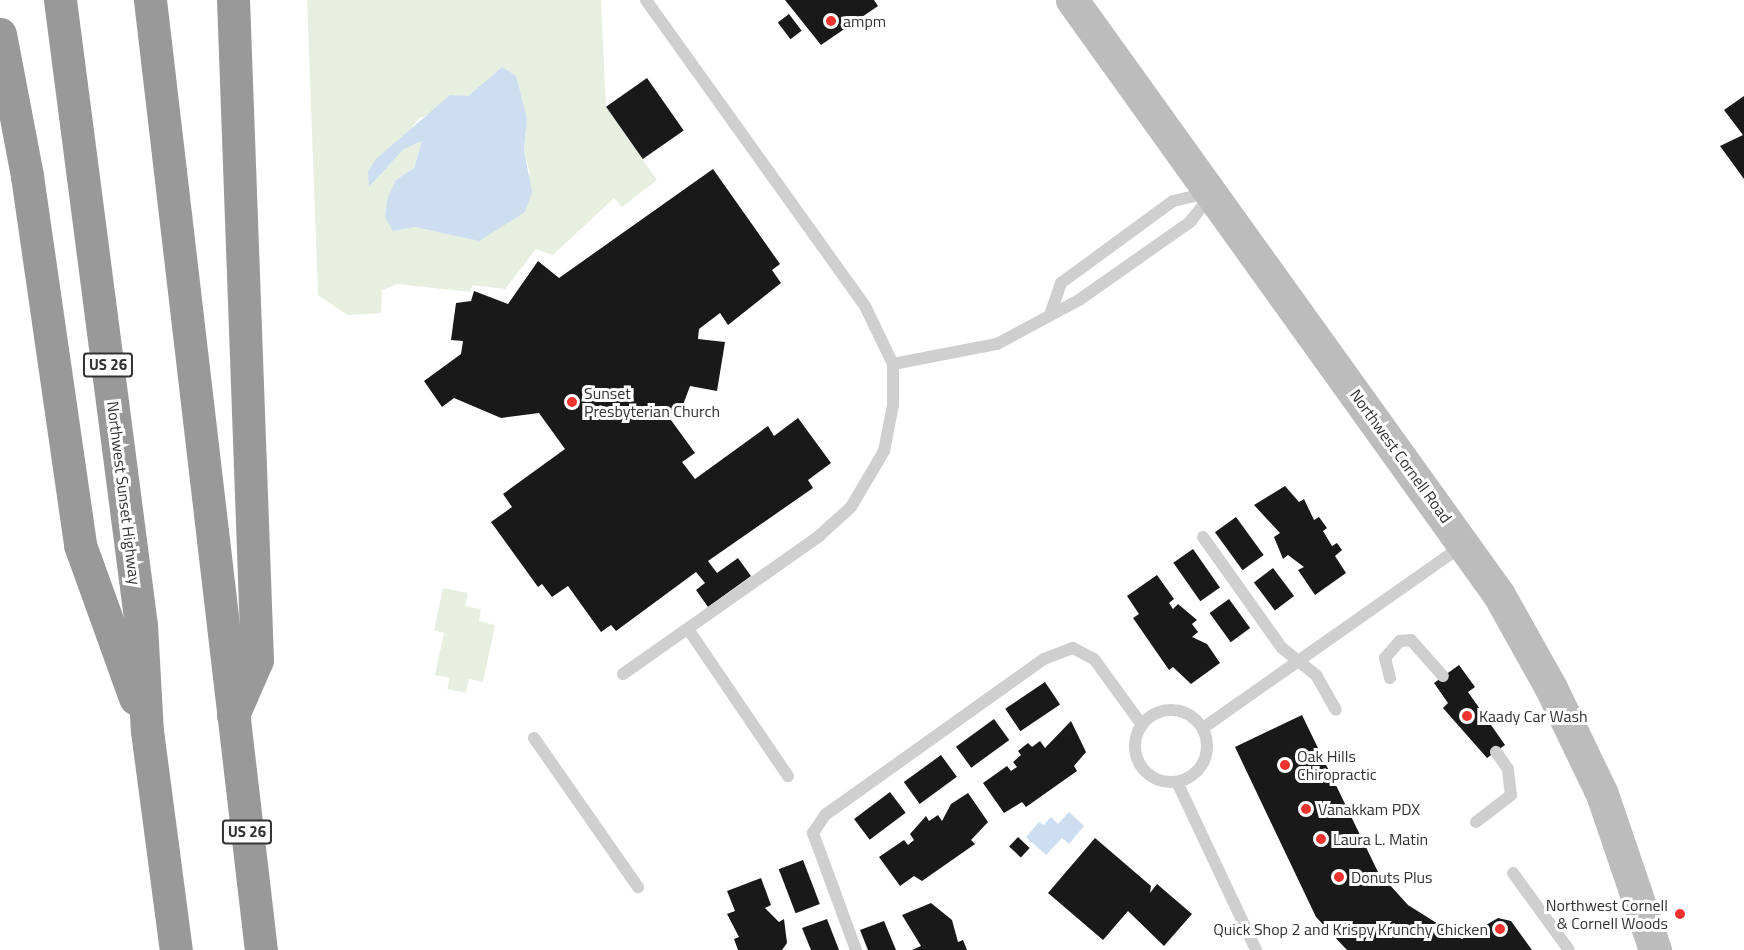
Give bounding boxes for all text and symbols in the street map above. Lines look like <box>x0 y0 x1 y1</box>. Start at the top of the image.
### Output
place label: ampm <box>843 11 886 31</box>
marker: ampm <box>824 14 838 28</box>
road number: US 26 <box>82 353 134 377</box>
place label: Sunset Presbyterian Church <box>584 383 720 421</box>
street label: Northwest Cornell Road <box>1346 385 1456 527</box>
marker: Sunset Presbyterian Church <box>565 395 579 409</box>
street label: Northwest Sunset Highway <box>103 400 145 586</box>
place label: Kaady Car Wash <box>1479 706 1588 726</box>
marker: Kaady Car Wash <box>1460 709 1474 723</box>
place label: Oak Hills Chiropractic <box>1297 746 1377 784</box>
marker: Oak Hills Chiropractic <box>1278 758 1292 772</box>
place label: Vanakkam PDX <box>1318 799 1420 819</box>
marker: Vanakkam PDX <box>1299 802 1313 816</box>
road number: US 26 <box>222 820 272 844</box>
place label: Laura L. Matin <box>1333 829 1428 849</box>
marker: Laura L. Matin <box>1314 832 1328 846</box>
place label: Donuts Plus <box>1351 867 1433 887</box>
marker: Donuts Plus <box>1332 870 1346 884</box>
place label: Northwest Cornell & Cornell Woods <box>1546 895 1668 933</box>
marker: Northwest Cornell & Cornell Woods <box>1673 907 1687 921</box>
place label: Quick Shop 2 and Krispy Krunchy Chicken <box>1213 919 1488 939</box>
marker: Quick Shop 2 and Krispy Krunchy Chicken <box>1493 922 1507 936</box>

